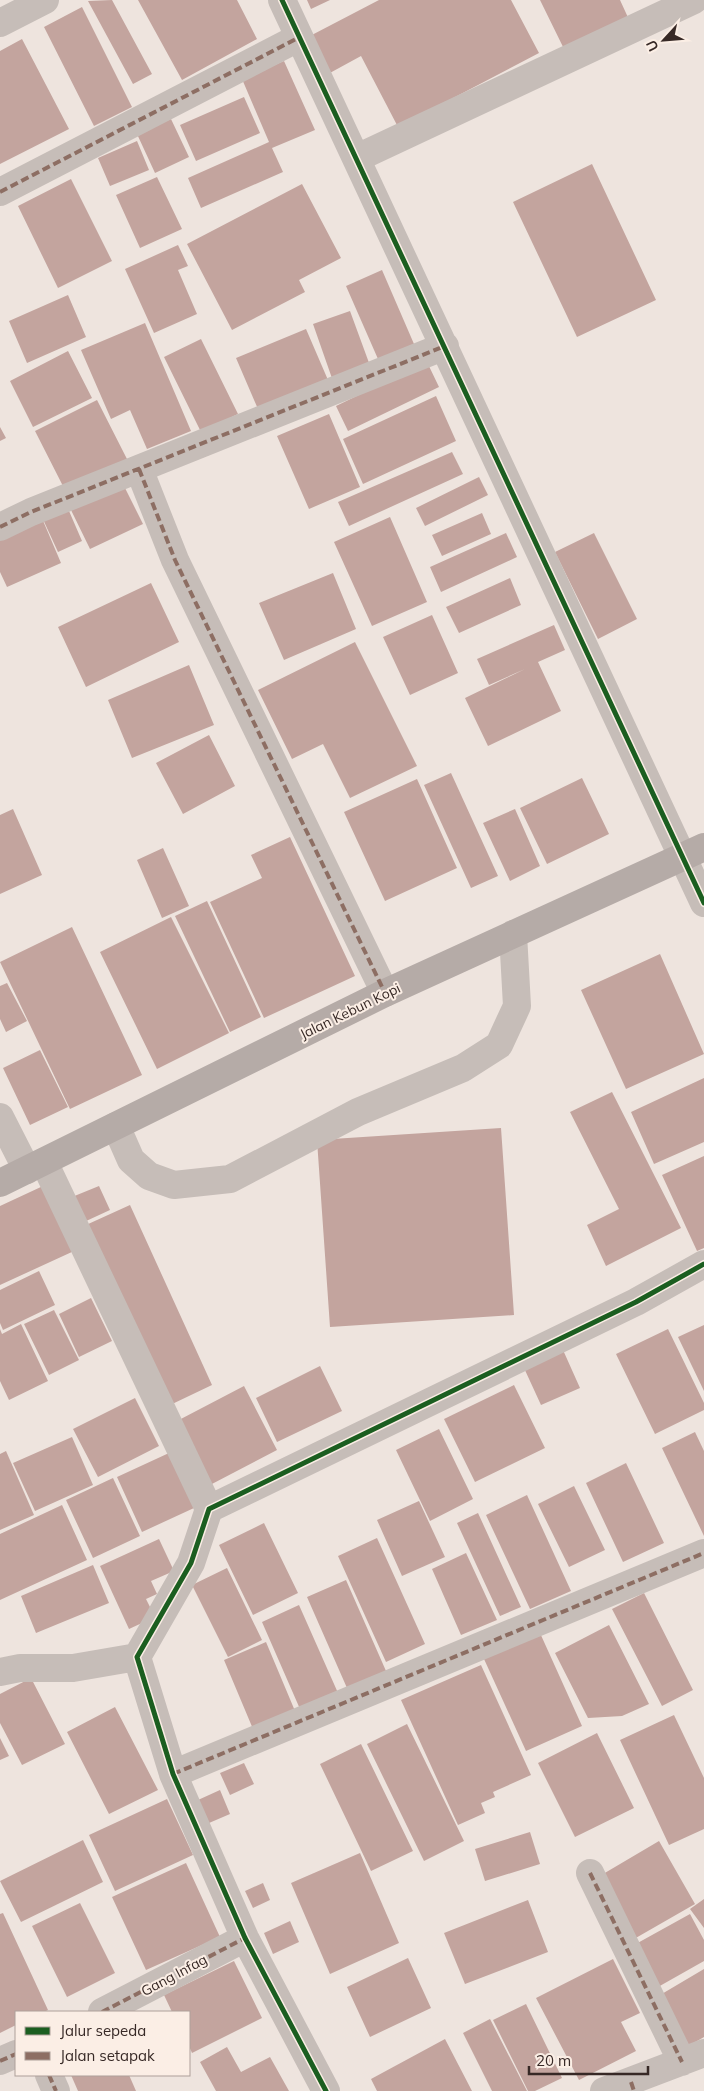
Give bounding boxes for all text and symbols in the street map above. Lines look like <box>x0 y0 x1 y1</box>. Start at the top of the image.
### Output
north arrow <box>639 15 689 65</box>
text: U <box>642 37 663 54</box>
street label: Jalan Kebun Kopi <box>297 979 403 1043</box>
street label: Gang Infag <box>138 1950 210 2000</box>
legend <box>15 2011 190 2076</box>
text: Jalur sepeda <box>60 2021 146 2040</box>
scale bar <box>529 2044 648 2076</box>
text: Jalan setapak <box>60 2046 155 2065</box>
text: 20 m <box>536 2051 571 2070</box>

